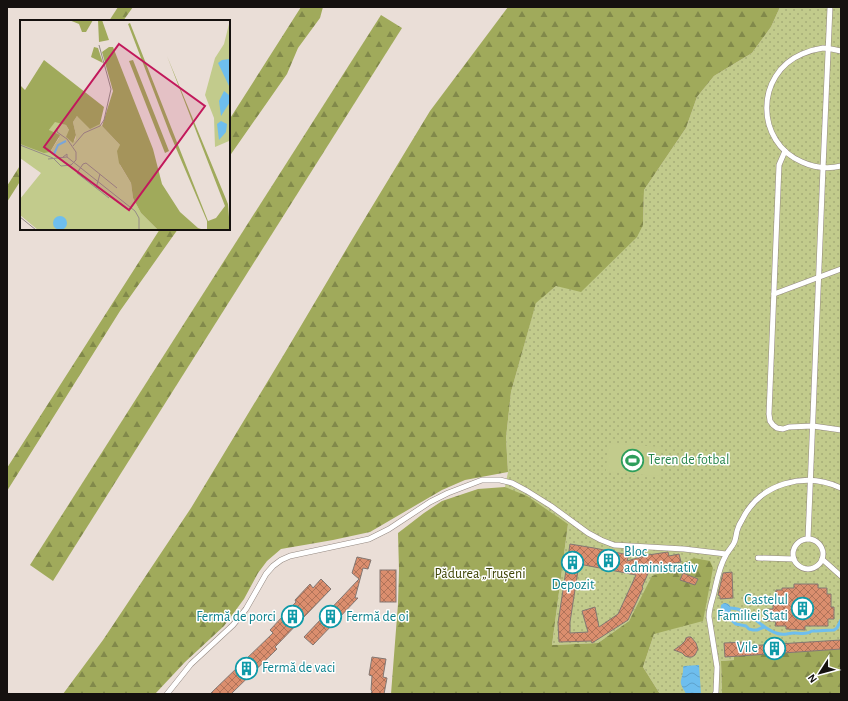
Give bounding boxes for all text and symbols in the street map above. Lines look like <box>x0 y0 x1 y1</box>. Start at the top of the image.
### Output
inset map <box>20 20 230 230</box>
sports icon: Teren de fotbal <box>620 447 646 473</box>
place label: Teren de fotbal <box>648 453 729 467</box>
place label: Bloc administrativ <box>624 545 697 575</box>
building icon: Bloc administrativ <box>596 547 622 573</box>
building icon: Depozit <box>560 550 586 576</box>
park label: Pădurea „Trușeni <box>434 567 526 582</box>
place label: Depozit <box>552 578 595 592</box>
place label: Castelul Familiei Stati <box>717 593 788 623</box>
building icon: Castelul Familiei Stati <box>790 595 816 621</box>
building icon: Fermă de porci <box>279 604 305 630</box>
building icon: Fermă de oi <box>318 604 344 630</box>
place label: Fermă de porci <box>196 610 276 624</box>
place label: Fermă de oi <box>346 610 409 624</box>
building icon: Vile <box>761 635 787 661</box>
place label: Vile <box>737 641 758 655</box>
north arrow <box>800 653 840 693</box>
building icon: Fermă de vaci <box>233 655 259 681</box>
place label: Fermă de vaci <box>262 661 335 675</box>
text: N <box>806 672 819 685</box>

